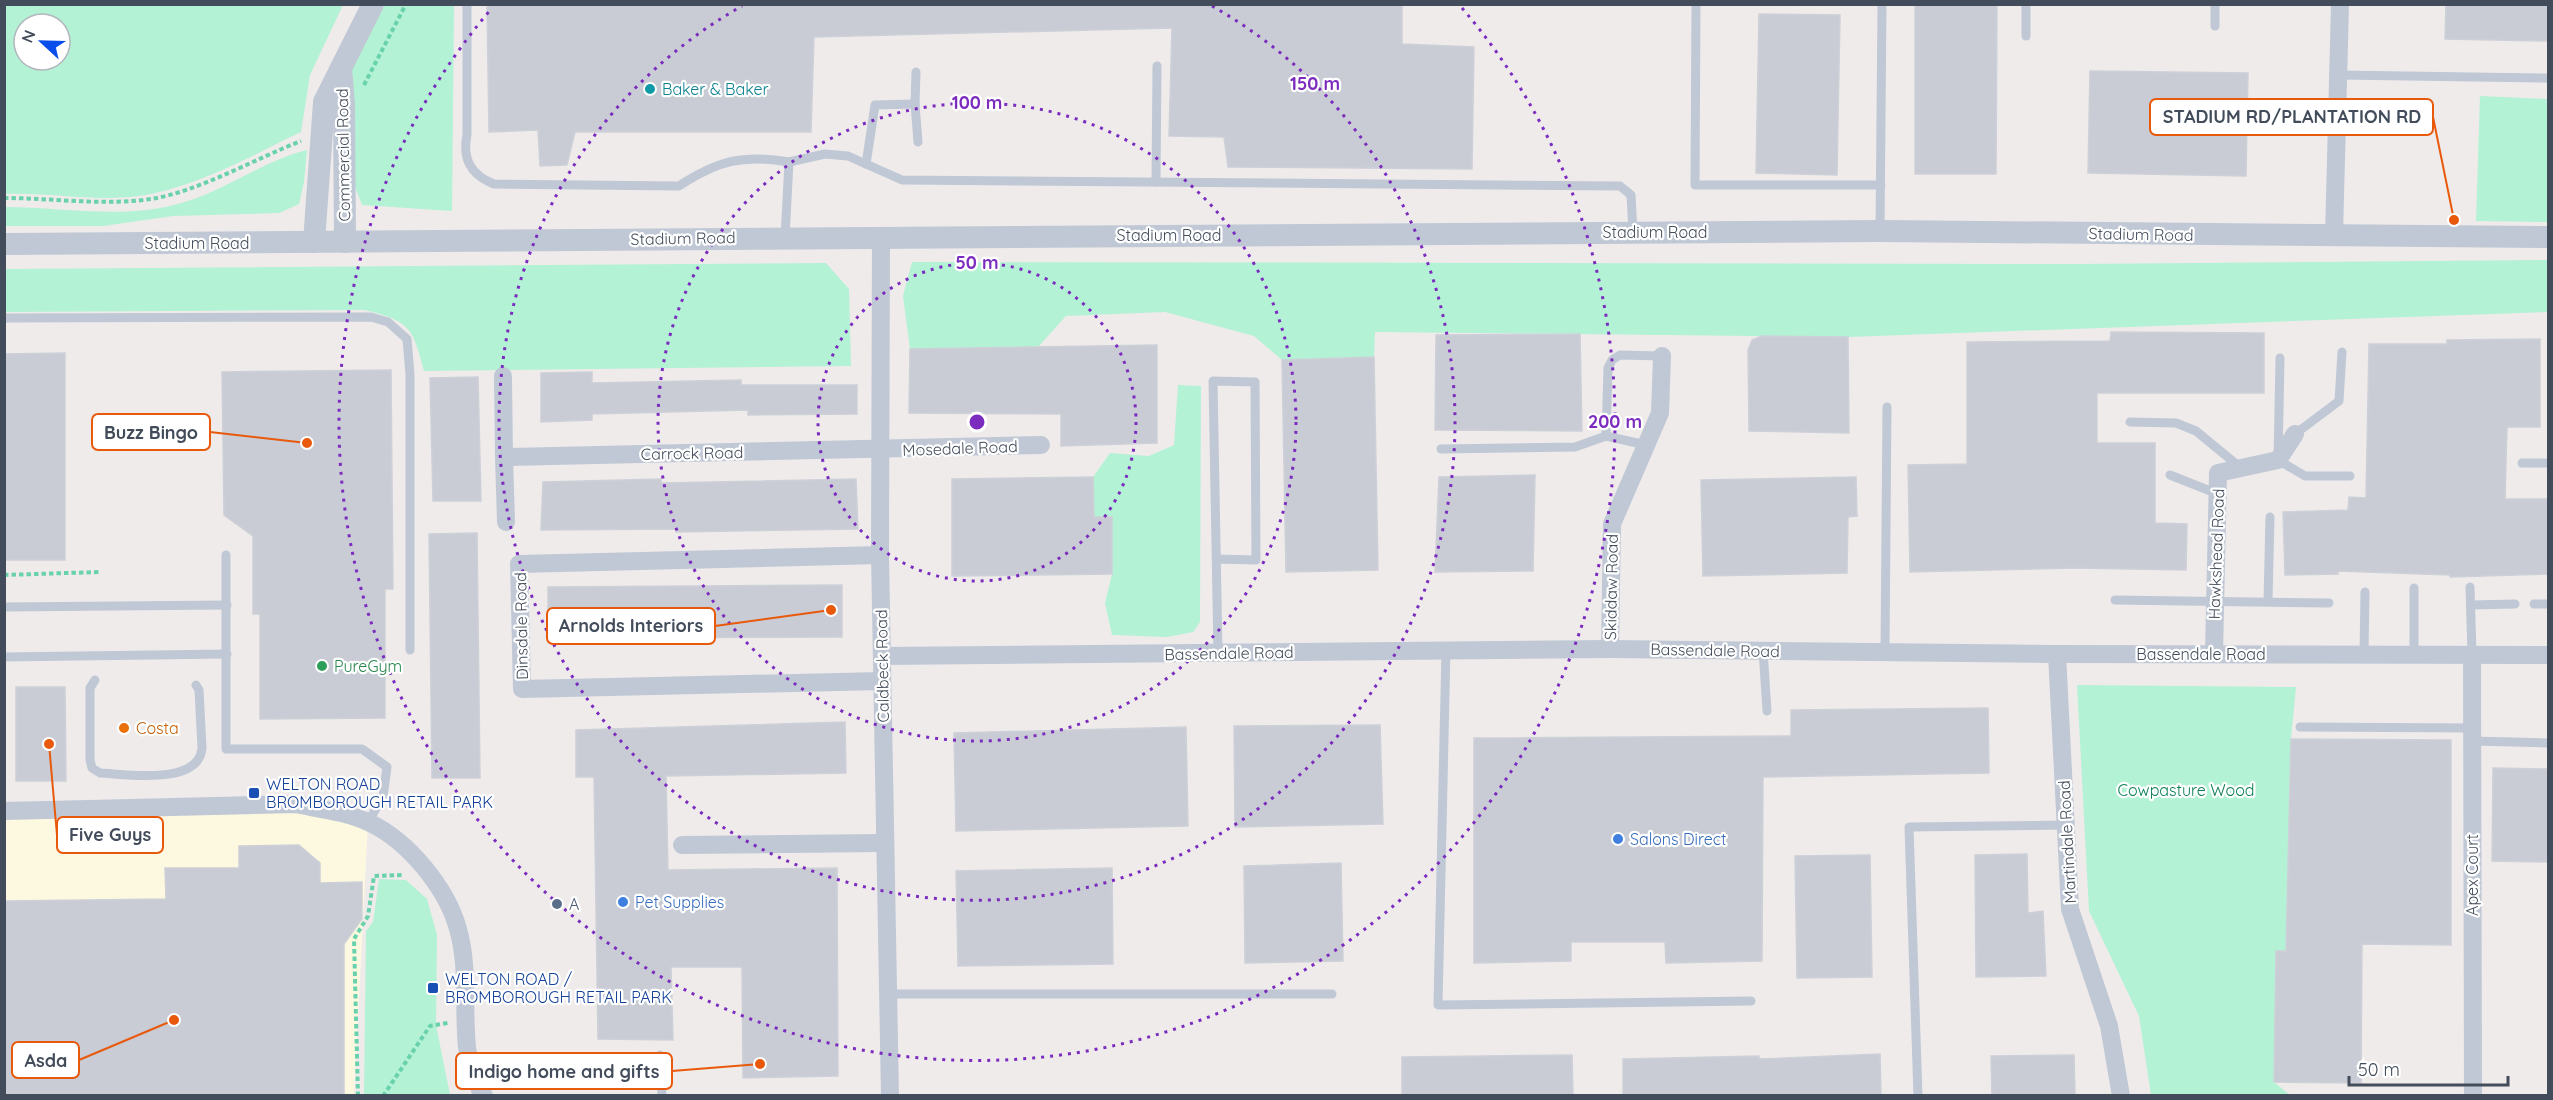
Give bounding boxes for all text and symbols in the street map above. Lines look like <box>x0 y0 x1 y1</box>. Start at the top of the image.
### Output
north arrow <box>12 12 72 72</box>
text: N <box>17 27 40 46</box>
text: 150 m <box>1290 72 1340 95</box>
place label: Baker & Baker <box>662 79 769 99</box>
marker: Baker & Baker <box>643 82 657 96</box>
street label: Commercial Road <box>332 88 354 222</box>
text: 100 m <box>952 91 1002 114</box>
callout: STADIUM RD/PLANTATION RD <box>2150 99 2433 135</box>
text: STADIUM RD/PLANTATION RD <box>2163 105 2421 128</box>
street label: Stadium Road <box>1603 222 1708 242</box>
street label: Stadium Road <box>2088 223 2194 245</box>
street label: Stadium Road <box>1117 225 1222 245</box>
street label: Stadium Road <box>630 227 736 249</box>
street label: Stadium Road <box>145 233 250 253</box>
text: 50 m <box>955 251 999 274</box>
text: 200 m <box>1588 410 1642 433</box>
centre of rings <box>967 412 987 432</box>
callout: Buzz Bingo <box>92 414 210 450</box>
text: Buzz Bingo <box>104 421 198 444</box>
street label: Mosedale Road <box>902 436 1018 460</box>
street label: Carrock Road <box>640 442 744 464</box>
street label: Hawkshead Road <box>2204 488 2228 620</box>
street label: Skiddaw Road <box>1600 534 1622 640</box>
street label: Dinsdale Road <box>510 572 532 680</box>
callout: Arnolds Interiors <box>547 608 715 644</box>
street label: Caldbeck Road <box>871 609 893 723</box>
text: Arnolds Interiors <box>559 614 703 637</box>
street label: Bassendale Road <box>1650 639 1780 661</box>
street label: Bassendale Road <box>1164 642 1294 664</box>
street label: Bassendale Road <box>2136 644 2266 664</box>
place label: PureGym <box>334 656 402 676</box>
marker: PureGym <box>315 659 329 673</box>
place label: Costa <box>136 718 179 738</box>
marker: Costa <box>117 721 131 735</box>
place label: WELTON ROAD BROMBOROUGH RETAIL PARK <box>266 774 493 812</box>
street label: Martindale Road <box>2054 780 2080 904</box>
park label: Cowpasture Wood <box>2117 780 2255 800</box>
marker: WELTON ROAD BROMBOROUGH RETAIL PARK <box>247 786 261 800</box>
callout: Five Guys <box>57 817 163 853</box>
text: Five Guys <box>69 823 151 846</box>
place label: Salons Direct <box>1630 829 1726 849</box>
marker: Salons Direct <box>1611 832 1625 846</box>
street label: Apex Court <box>2462 834 2482 916</box>
place label: Pet Supplies <box>635 892 724 912</box>
place label: A <box>569 894 579 914</box>
marker: Pet Supplies <box>616 895 630 909</box>
marker: A <box>550 897 564 911</box>
place label: WELTON ROAD / BROMBOROUGH RETAIL PARK <box>445 969 672 1007</box>
marker: WELTON ROAD / BROMBOROUGH RETAIL PARK <box>426 981 440 995</box>
callout: Asda <box>12 1042 79 1078</box>
text: Asda <box>25 1049 67 1072</box>
scale bar <box>2349 1049 2508 1087</box>
callout: Indigo home and gifts <box>456 1053 672 1089</box>
text: 50 m <box>2358 1058 2400 1081</box>
text: Indigo home and gifts <box>468 1060 660 1083</box>

